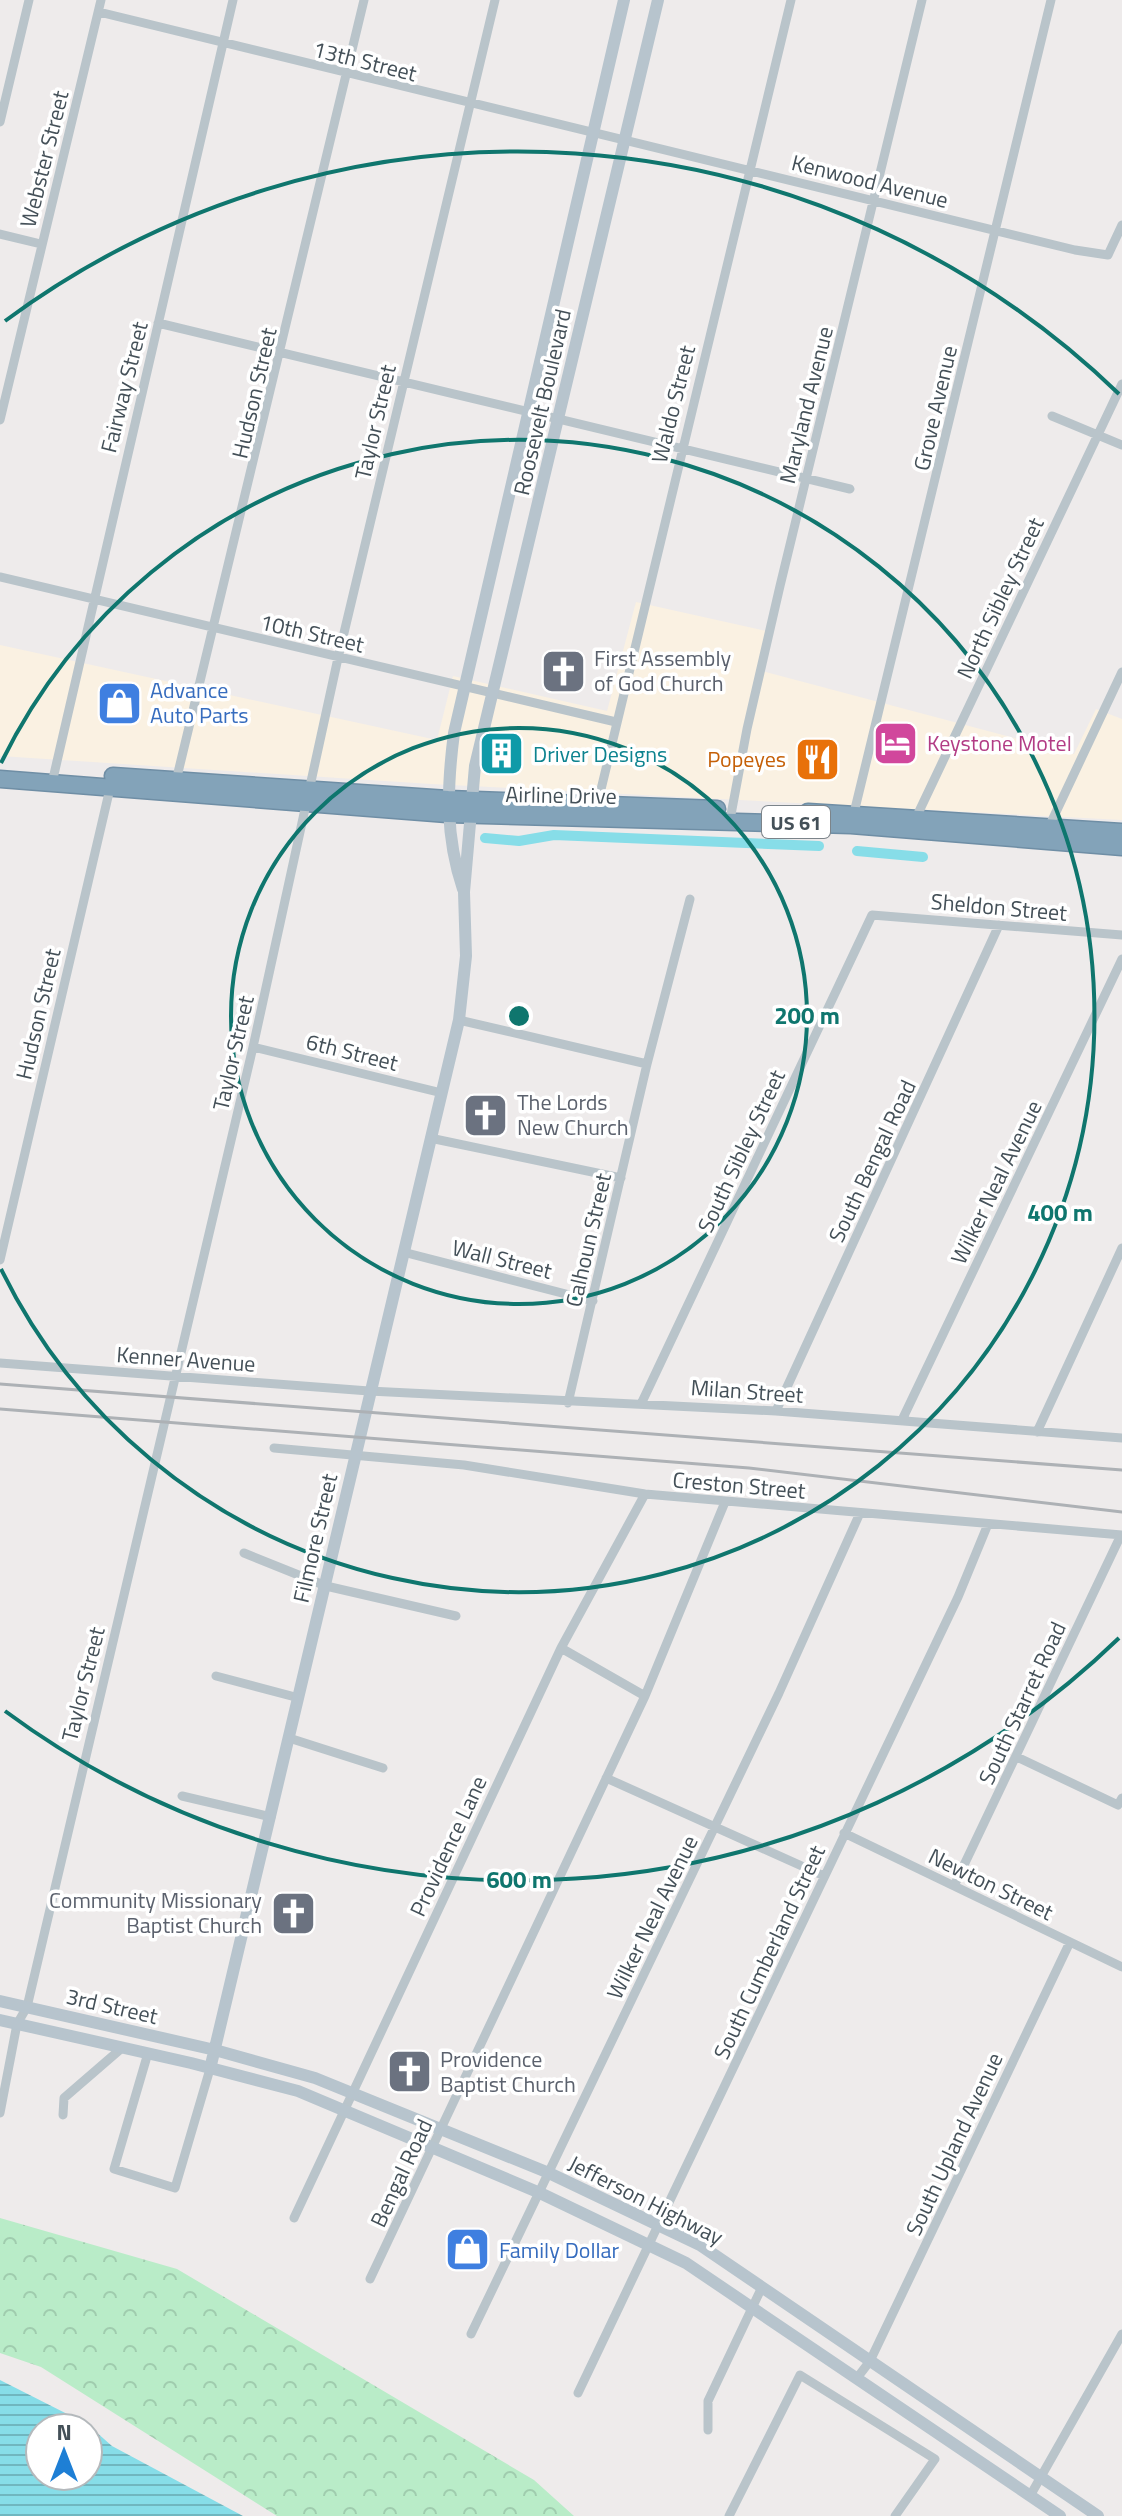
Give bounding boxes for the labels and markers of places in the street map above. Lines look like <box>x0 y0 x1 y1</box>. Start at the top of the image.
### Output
place label: First Assembly of God Church <box>594 641 732 700</box>
church icon: First Assembly of God Church <box>539 647 587 695</box>
place label: Advance Auto Parts <box>150 673 249 732</box>
shop icon: Advance Auto Parts <box>95 679 143 727</box>
hotel icon: Keystone Motel <box>872 719 920 767</box>
place label: Keystone Motel <box>927 726 1072 760</box>
building icon: Driver Designs <box>478 730 526 778</box>
restaurant icon: Popeyes <box>793 735 841 783</box>
place label: Driver Designs <box>533 737 667 771</box>
place label: Popeyes <box>707 742 786 776</box>
centre of rings <box>505 1002 533 1030</box>
place label: The Lords New Church <box>517 1085 629 1144</box>
church icon: The Lords New Church <box>462 1091 510 1139</box>
place label: Community Missionary Baptist Church <box>49 1883 262 1942</box>
church icon: Community Missionary Baptist Church <box>269 1889 317 1937</box>
place label: Providence Baptist Church <box>440 2042 576 2101</box>
church icon: Providence Baptist Church <box>385 2048 433 2096</box>
shop icon: Family Dollar <box>444 2226 492 2274</box>
place label: Family Dollar <box>499 2233 620 2267</box>

